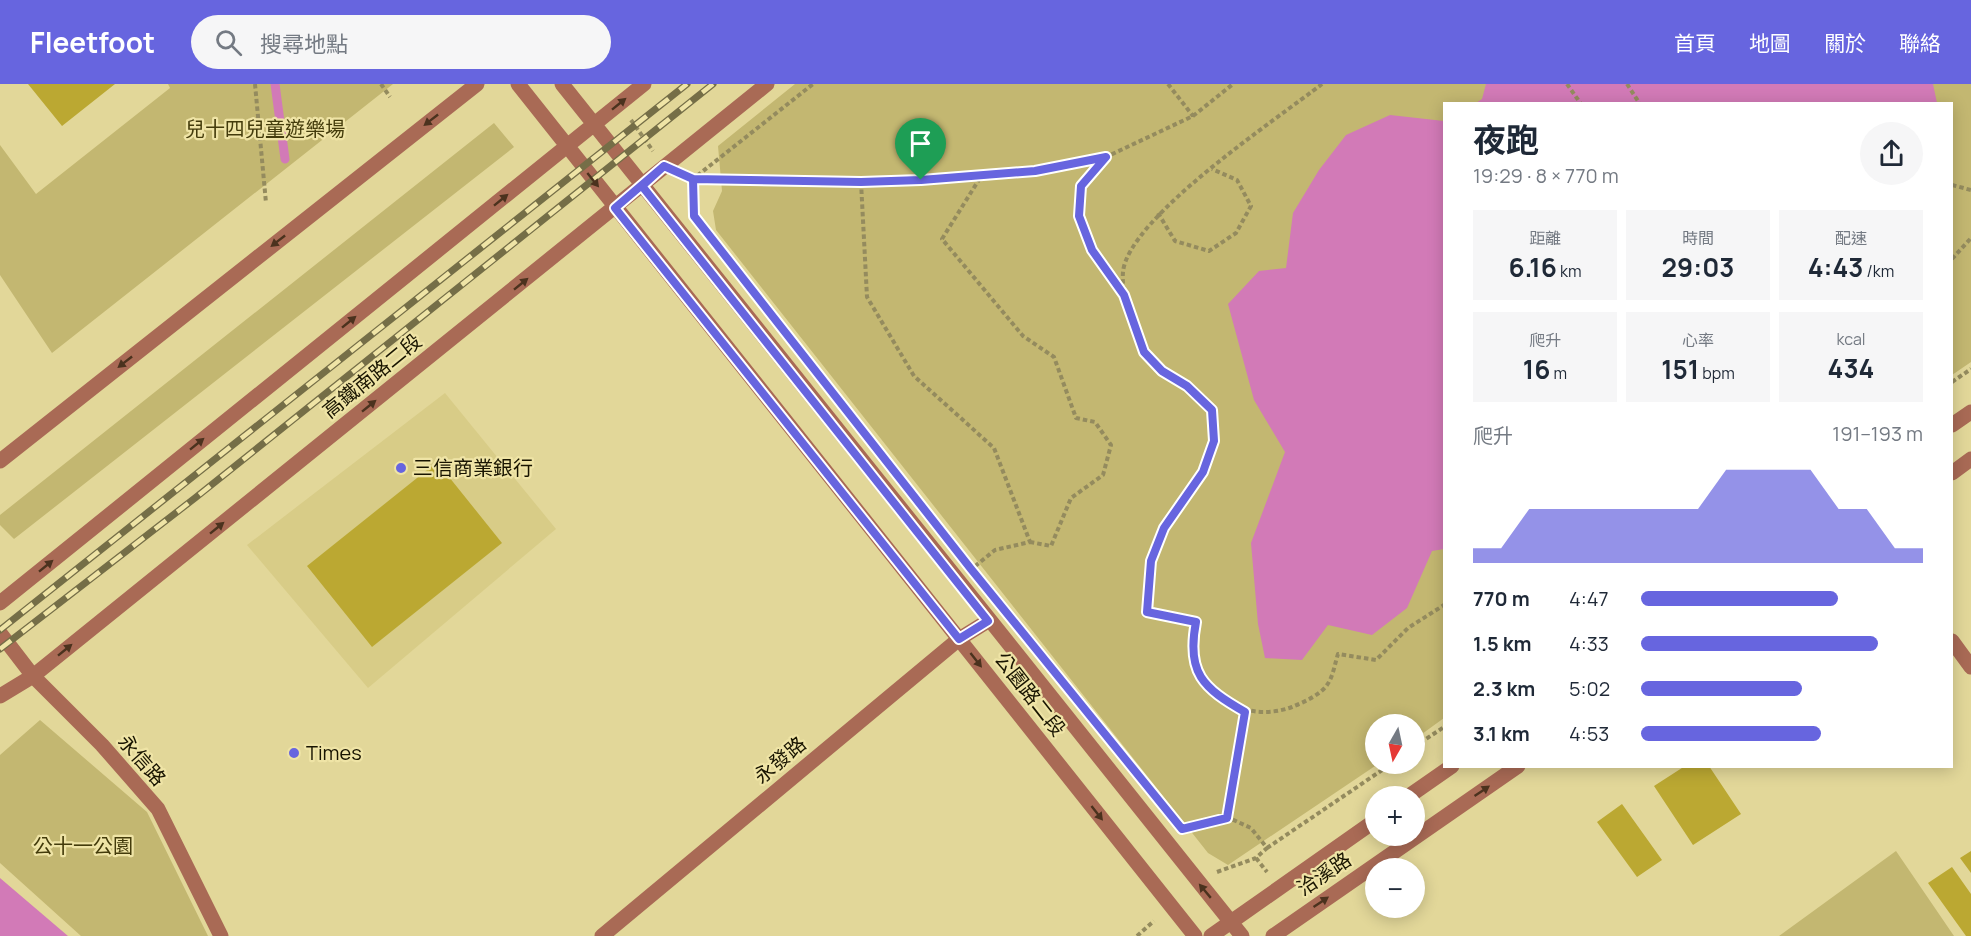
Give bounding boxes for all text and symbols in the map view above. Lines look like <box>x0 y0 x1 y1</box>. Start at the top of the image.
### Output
search box <box>191 15 611 69</box>
text: Fleetfoot <box>30 23 155 61</box>
icon: search <box>212 26 245 59</box>
text: 搜尋地點 <box>260 29 348 59</box>
text: 首頁 <box>1674 29 1716 57</box>
text: 地圖 <box>1749 29 1791 57</box>
text: 關於 <box>1824 29 1866 57</box>
text: 聯絡 <box>1899 29 1941 57</box>
one-way arrow <box>611 98 627 111</box>
one-way arrow <box>423 114 438 126</box>
park label: 兒十四兒童遊樂場 <box>185 115 345 142</box>
text: 夜跑 <box>1473 117 1539 162</box>
pin <box>895 118 946 180</box>
button: share <box>1860 122 1923 185</box>
icon: arrive <box>904 127 937 160</box>
text: 19:29 · 8 × 770 m <box>1473 162 1619 189</box>
one-way arrow <box>586 172 599 188</box>
one-way arrow <box>493 193 509 206</box>
text: 距離 <box>1529 227 1561 249</box>
text: 時間 <box>1682 227 1714 249</box>
text: 配速 <box>1835 227 1867 249</box>
one-way arrow <box>270 235 286 248</box>
text: 6.16 <box>1508 249 1557 285</box>
text: 29:03 <box>1662 249 1734 285</box>
text: 4:43 <box>1808 249 1863 285</box>
text: km <box>1557 260 1582 282</box>
text: /km <box>1863 260 1894 282</box>
one-way arrow <box>513 277 529 290</box>
one-way arrow <box>342 316 357 328</box>
street label: 高鐵南路二段 <box>317 327 427 424</box>
text: kcal <box>1836 328 1866 350</box>
text: 爬升 <box>1529 329 1561 351</box>
text: 心率 <box>1682 329 1714 351</box>
text: 434 <box>1828 350 1874 386</box>
text: 16 <box>1523 351 1550 387</box>
text: 151 <box>1661 351 1699 387</box>
one-way arrow <box>117 356 133 369</box>
text: m <box>1550 362 1567 384</box>
text: bpm <box>1699 362 1735 384</box>
one-way arrow <box>361 399 377 412</box>
text: 191–193 m <box>1832 420 1923 447</box>
text: 爬升 <box>1473 422 1513 449</box>
one-way arrow <box>190 439 205 451</box>
place label: 三信商業銀行 <box>413 454 533 481</box>
marker: 三信商業銀行 <box>394 461 408 475</box>
one-way arrow <box>209 522 224 535</box>
one-way arrow <box>38 561 53 573</box>
text: 770 m <box>1473 585 1530 612</box>
text: 4:47 <box>1569 585 1609 612</box>
text: 1.5 km <box>1473 630 1532 657</box>
text: 4:33 <box>1569 630 1609 657</box>
one-way arrow <box>57 644 72 657</box>
street label: 公園路二段 <box>989 646 1072 741</box>
one-way arrow <box>970 653 982 668</box>
text: 2.3 km <box>1473 675 1535 702</box>
text: 5:02 <box>1569 675 1610 702</box>
north arrow <box>1365 714 1425 774</box>
map controls <box>1365 714 1425 918</box>
text: 3.1 km <box>1473 720 1530 747</box>
text: 4:53 <box>1569 720 1609 747</box>
street label: 永信路 <box>113 728 172 791</box>
street label: 永發路 <box>748 730 811 789</box>
place label: Times <box>306 739 362 766</box>
marker: Times <box>287 746 301 760</box>
one-way arrow <box>1473 785 1489 797</box>
button: + <box>1365 786 1425 846</box>
one-way arrow <box>1091 806 1103 821</box>
park label: 公十一公園 <box>33 832 133 859</box>
street label: 洽溪路 <box>1291 846 1356 902</box>
button: − <box>1365 858 1425 918</box>
one-way arrow <box>1198 883 1211 899</box>
one-way arrow <box>1312 896 1328 908</box>

